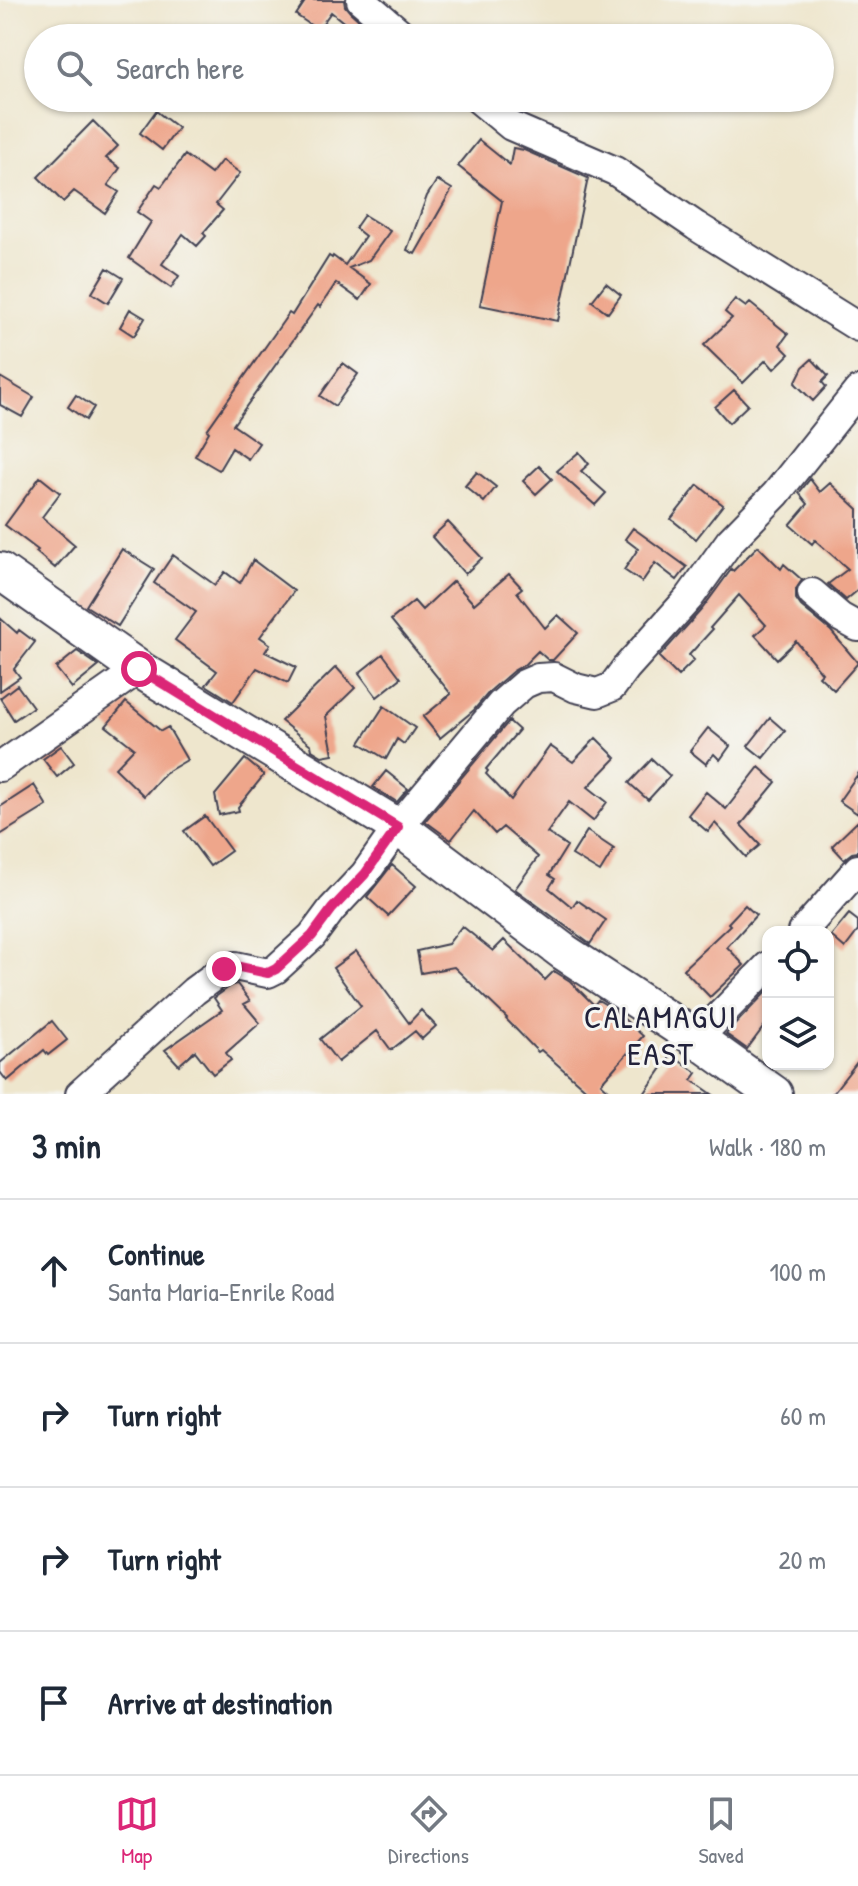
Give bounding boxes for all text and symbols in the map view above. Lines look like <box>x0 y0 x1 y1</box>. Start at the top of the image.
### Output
search box <box>24 24 834 112</box>
icon: search <box>52 46 96 90</box>
text: Search here <box>116 48 244 88</box>
route start <box>121 651 157 687</box>
map controls <box>762 926 834 1070</box>
button: locate <box>762 926 834 998</box>
route end <box>206 951 242 987</box>
district label: CALAMAGUI EAST <box>584 995 738 1075</box>
button: layers <box>762 998 834 1070</box>
text: 3 min <box>32 1123 101 1169</box>
text: Walk · 180 m <box>709 1129 826 1164</box>
text: Continue <box>108 1234 205 1274</box>
icon: ahead <box>32 1249 76 1293</box>
text: 100 m <box>770 1254 826 1289</box>
text: Santa Maria-Enrile Road <box>108 1274 334 1309</box>
icon: right <box>32 1393 76 1437</box>
text: Turn right <box>108 1395 221 1435</box>
text: 60 m <box>780 1398 826 1433</box>
icon: right <box>32 1537 76 1581</box>
text: Turn right <box>108 1539 221 1579</box>
text: 20 m <box>779 1542 826 1577</box>
icon: arrive <box>32 1681 76 1725</box>
text: Arrive at destination <box>108 1683 333 1723</box>
tab: Map <box>115 1792 159 1870</box>
tab: Directions <box>388 1792 469 1870</box>
tab: Saved <box>698 1792 743 1870</box>

